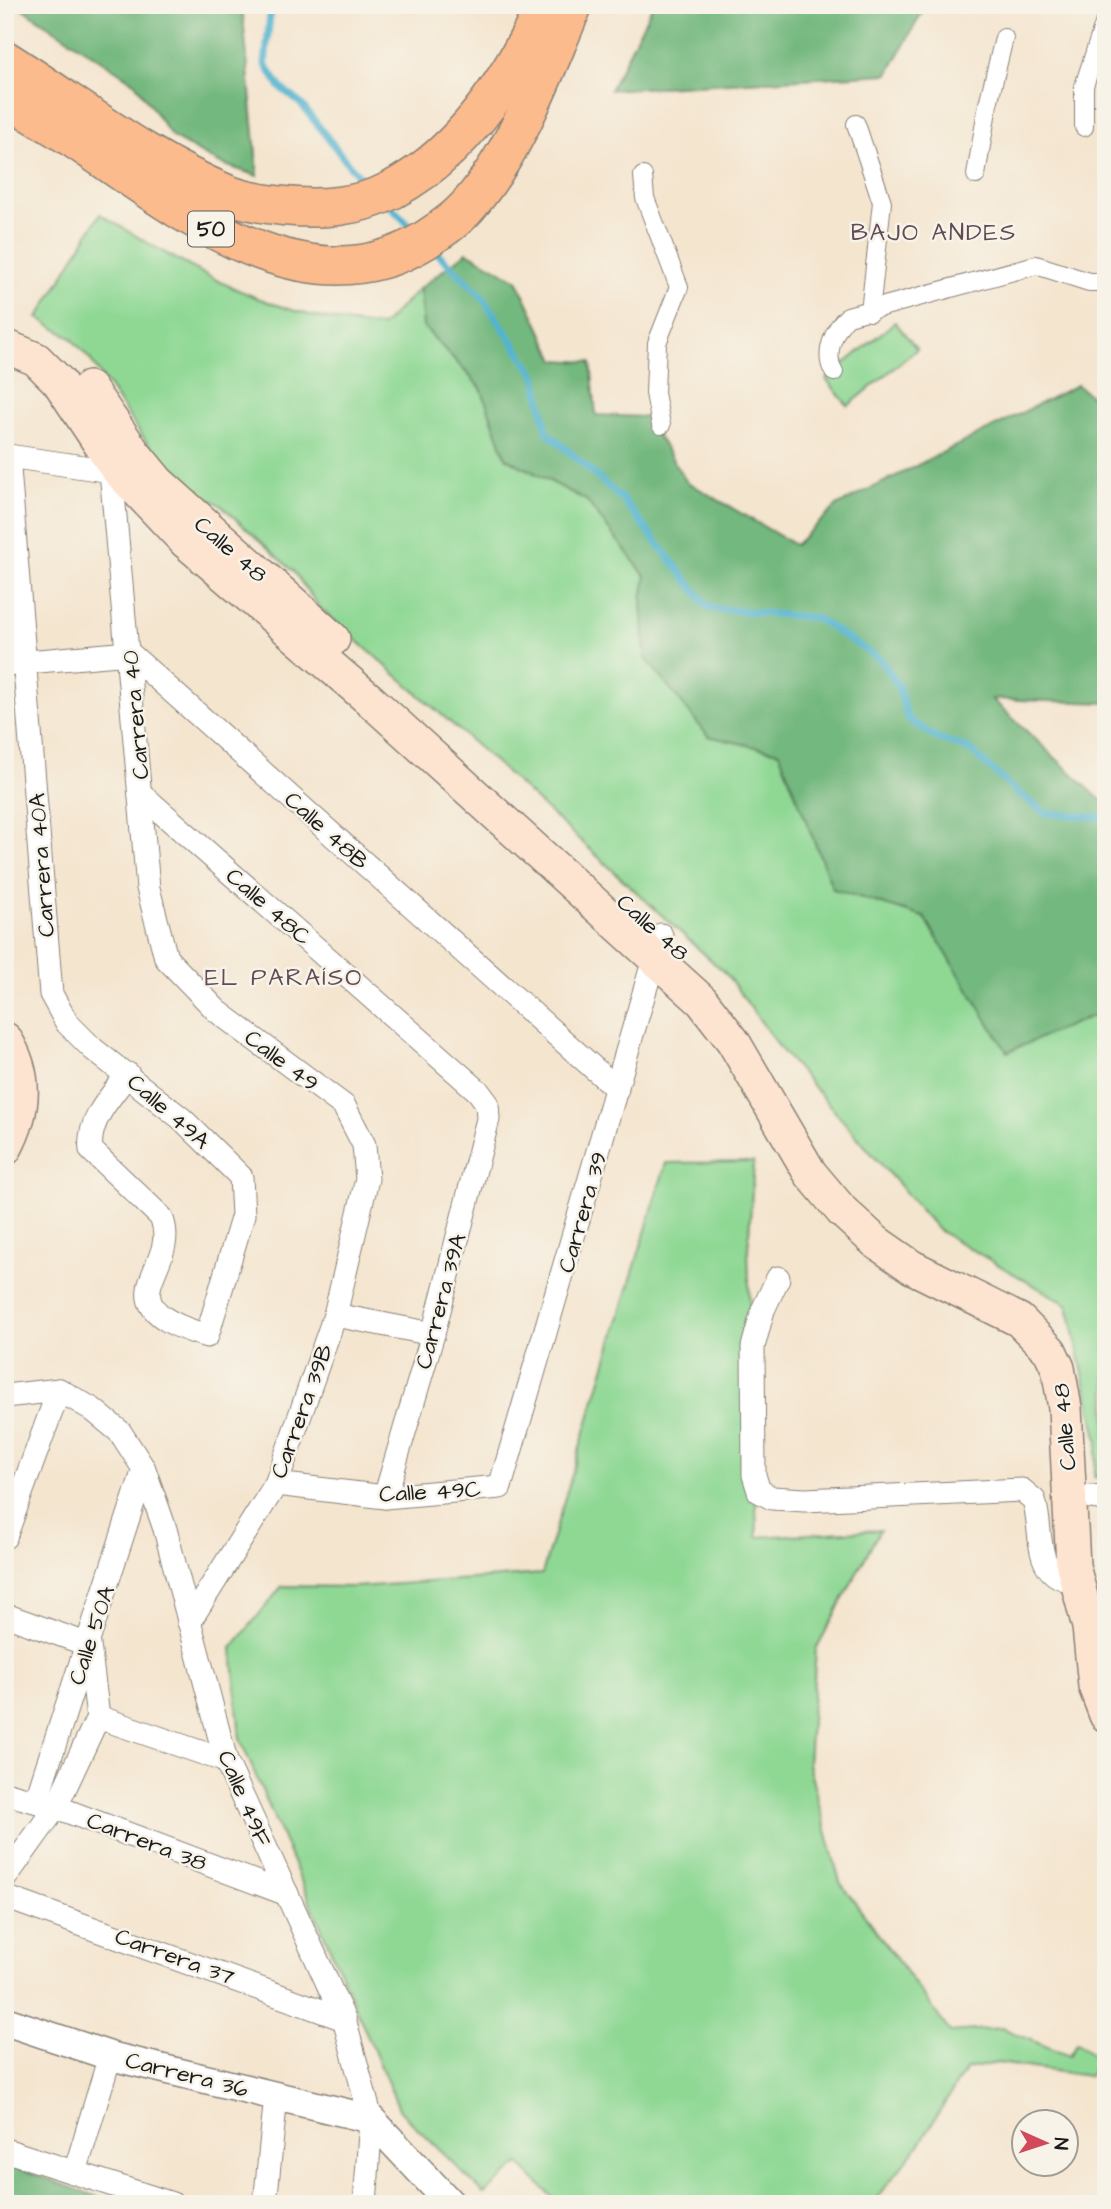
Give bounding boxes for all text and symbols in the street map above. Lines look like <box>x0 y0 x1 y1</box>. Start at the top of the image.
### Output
road number: 50 <box>188 212 234 246</box>
district label: BAJO ANDES <box>851 216 1017 250</box>
street label: Calle 48 <box>187 509 274 591</box>
street label: Carrera 40 <box>114 649 158 781</box>
street label: Calle 48B <box>277 784 376 877</box>
street label: Carrera 40A <box>21 792 63 938</box>
street label: Calle 48C <box>219 861 318 953</box>
street label: Calle 48 <box>609 887 696 969</box>
district label: EL PARAÍSO <box>205 961 363 995</box>
street label: Calle 49 <box>238 1022 325 1099</box>
street label: Calle 49A <box>120 1067 217 1157</box>
street label: Carrera 39 <box>550 1148 615 1276</box>
street label: Carrera 39A <box>408 1230 474 1373</box>
street label: Carrera 39B <box>263 1340 341 1483</box>
street label: Calle 48 <box>1045 1382 1085 1472</box>
street label: Calle 49C <box>378 1473 482 1511</box>
street label: Calle 50A <box>61 1581 123 1689</box>
street label: Calle 49F <box>210 1745 279 1851</box>
street label: Carrera 38 <box>82 1804 211 1879</box>
street label: Carrera 37 <box>110 1920 239 1993</box>
street label: Carrera 36 <box>122 2044 252 2106</box>
north arrow <box>1010 2108 1080 2178</box>
text: N <box>1047 2137 1074 2151</box>

